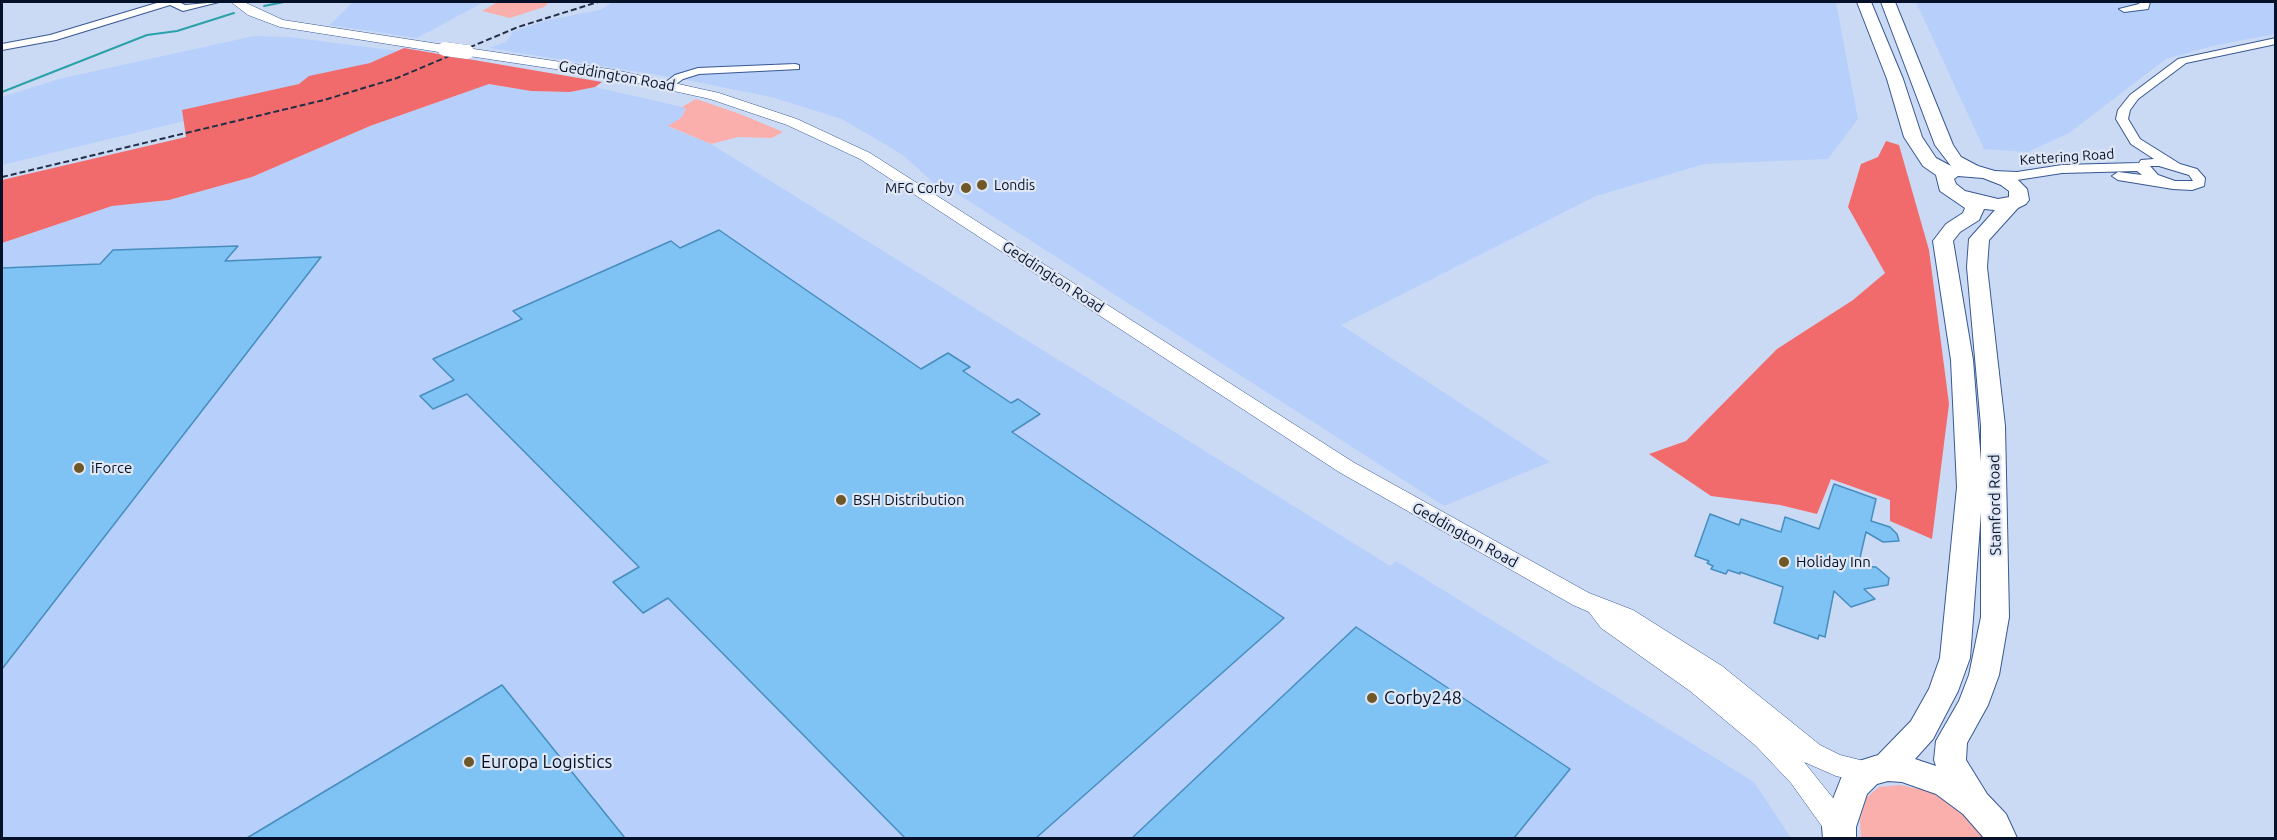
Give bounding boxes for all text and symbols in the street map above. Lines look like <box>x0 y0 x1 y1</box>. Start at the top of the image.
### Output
street label: Geddington Road <box>557 57 677 95</box>
street label: Kettering Road <box>2019 145 2115 169</box>
place label: Londis <box>994 177 1035 193</box>
marker: Londis <box>975 178 989 192</box>
place label: MFG Corby <box>885 180 954 196</box>
marker: MFG Corby <box>959 181 973 195</box>
street label: Geddington Road <box>999 237 1107 317</box>
street label: Stamford Road <box>1985 454 2005 556</box>
place label: iForce <box>91 459 132 477</box>
marker: iForce <box>72 461 86 475</box>
place label: BSH Distribution <box>853 491 964 509</box>
marker: BSH Distribution <box>834 493 848 507</box>
street label: Geddington Road <box>1409 499 1521 571</box>
place label: Holiday Inn <box>1796 553 1871 571</box>
marker: Holiday Inn <box>1777 555 1791 569</box>
place label: Corby248 <box>1384 687 1462 709</box>
marker: Corby248 <box>1365 691 1379 705</box>
place label: Europa Logistics <box>481 751 612 773</box>
marker: Europa Logistics <box>462 755 476 769</box>

